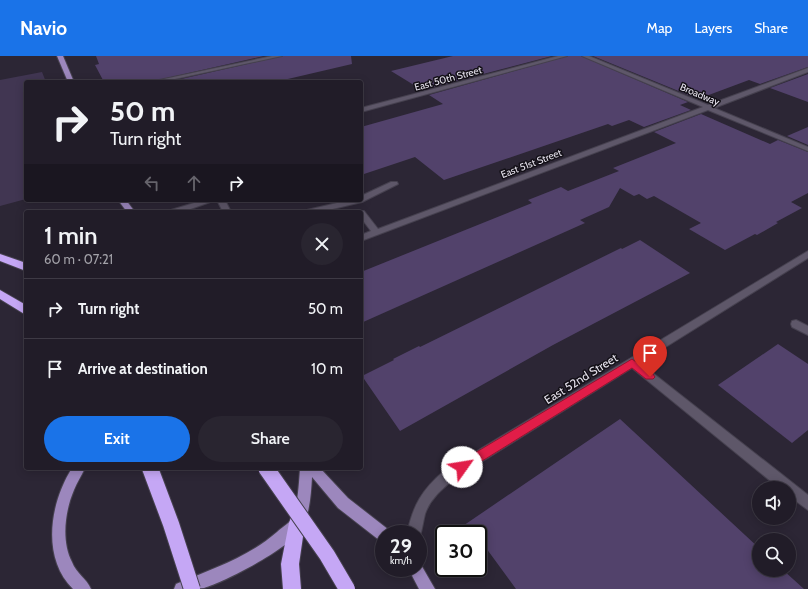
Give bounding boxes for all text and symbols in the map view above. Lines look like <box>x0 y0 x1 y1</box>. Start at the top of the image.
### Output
text: Navio <box>20 17 67 40</box>
text: Map <box>647 19 672 37</box>
text: Layers <box>694 19 732 37</box>
text: Share <box>754 19 788 37</box>
street label: East 50th Street <box>413 63 484 94</box>
street label: Broadway <box>678 80 722 109</box>
text: 50 m <box>110 94 175 128</box>
icon: right <box>44 96 96 148</box>
text: Turn right <box>110 128 181 150</box>
street label: East 51st Street <box>499 146 564 181</box>
icon: left <box>141 172 163 194</box>
icon: ahead <box>183 172 205 194</box>
icon: right <box>225 172 247 194</box>
text: 1 min <box>44 221 98 250</box>
button: close <box>301 223 343 265</box>
text: 60 m · 07:21 <box>44 251 113 267</box>
icon: right <box>44 298 66 320</box>
text: Turn right <box>78 300 139 318</box>
text: 50 m <box>308 300 343 318</box>
pin <box>633 336 667 377</box>
icon: arrive <box>639 342 661 364</box>
street label: East 52nd Street <box>541 350 620 407</box>
icon: arrive <box>44 358 66 380</box>
text: Arrive at destination <box>78 360 208 378</box>
text: 10 m <box>311 360 343 378</box>
button: Exit <box>44 416 190 462</box>
button: Share <box>198 416 343 462</box>
position arrow <box>441 446 483 488</box>
map controls <box>752 481 796 577</box>
button: sound <box>752 481 796 525</box>
speed limit sign: 30 <box>435 525 487 577</box>
button: search <box>752 533 796 577</box>
text: 29 <box>390 534 412 558</box>
text: km/h <box>390 554 412 567</box>

